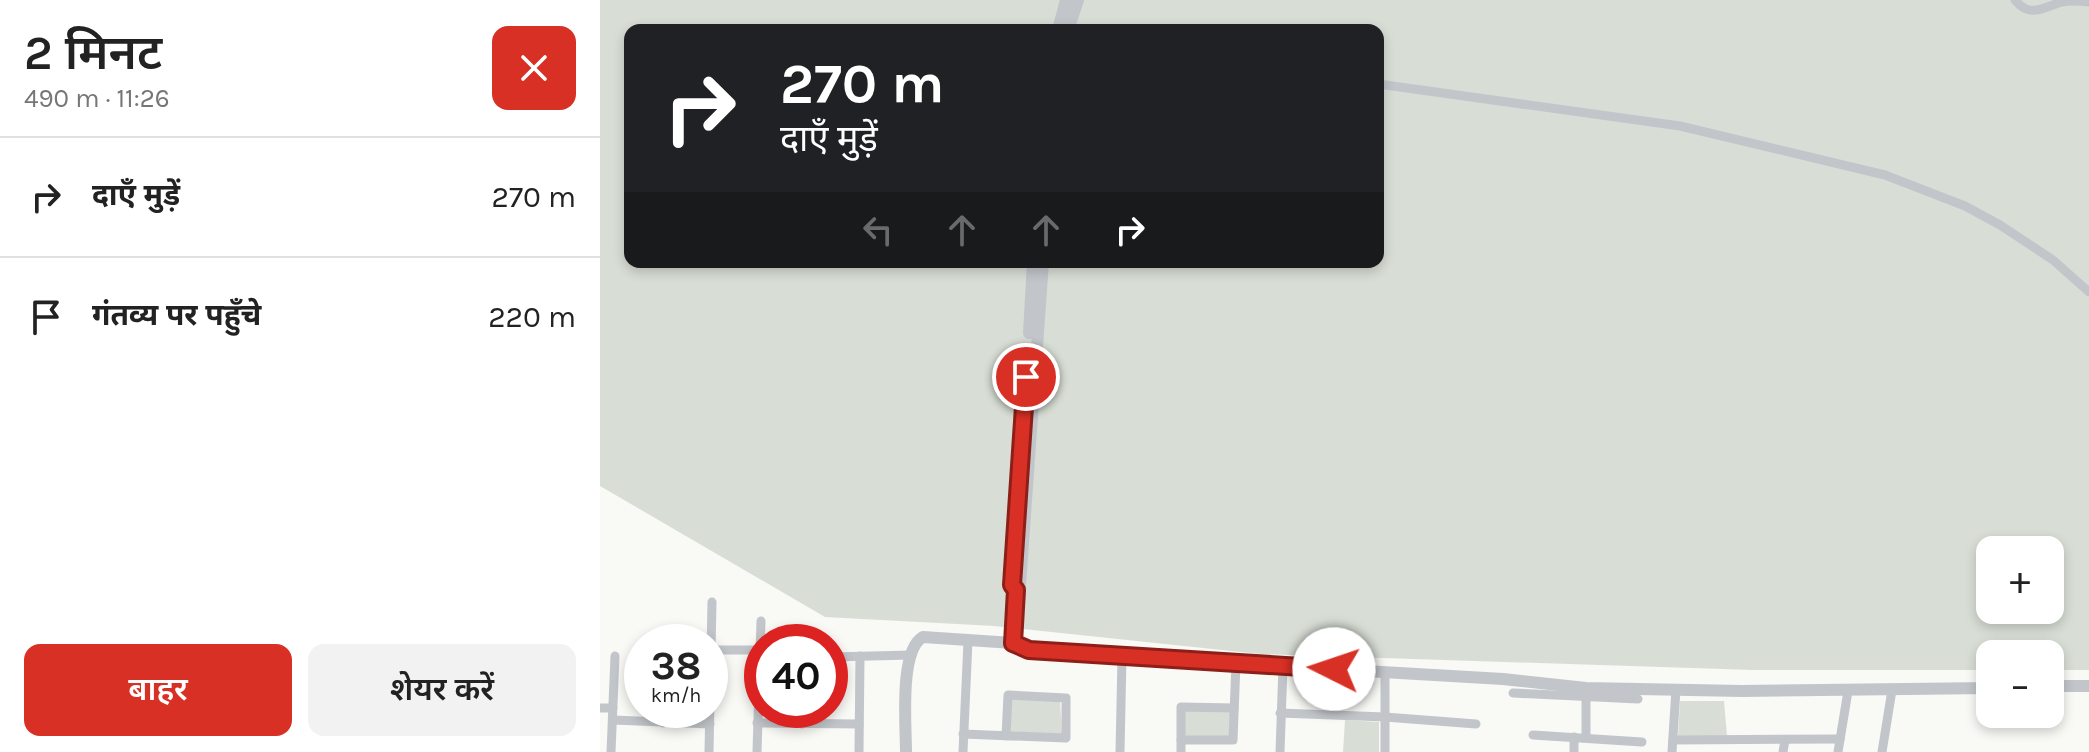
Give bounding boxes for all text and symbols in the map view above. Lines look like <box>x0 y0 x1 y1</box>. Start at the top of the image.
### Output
text: 2 मिनट <box>24 25 162 81</box>
button: close <box>492 26 576 110</box>
text: 270 m <box>780 51 944 116</box>
icon: right <box>648 56 752 160</box>
text: 490 m · 11:26 <box>24 83 170 114</box>
text: दाएँ मुड़ें <box>780 118 878 160</box>
icon: right <box>24 175 68 219</box>
text: दाएँ मुड़ें <box>92 177 180 213</box>
text: 270 m <box>492 179 576 215</box>
icon: left <box>856 208 900 252</box>
icon: ahead <box>940 208 984 252</box>
icon: ahead <box>1024 208 1068 252</box>
icon: right <box>1108 208 1152 252</box>
icon: arrive <box>24 295 68 339</box>
text: गंतव्य पर पहुँचे <box>92 297 261 333</box>
text: 220 m <box>488 299 576 335</box>
pin <box>992 343 1060 411</box>
icon: arrive <box>1004 355 1048 399</box>
map controls <box>1976 536 2064 728</box>
button: + <box>1976 536 2064 624</box>
speed limit sign: 40 <box>744 624 848 728</box>
position arrow <box>1292 627 1376 711</box>
button: − <box>1976 640 2064 728</box>
text: 38 <box>651 642 701 689</box>
button: बाहर <box>24 644 292 736</box>
button: शेयर करें <box>308 644 576 736</box>
text: km/h <box>651 684 701 707</box>

